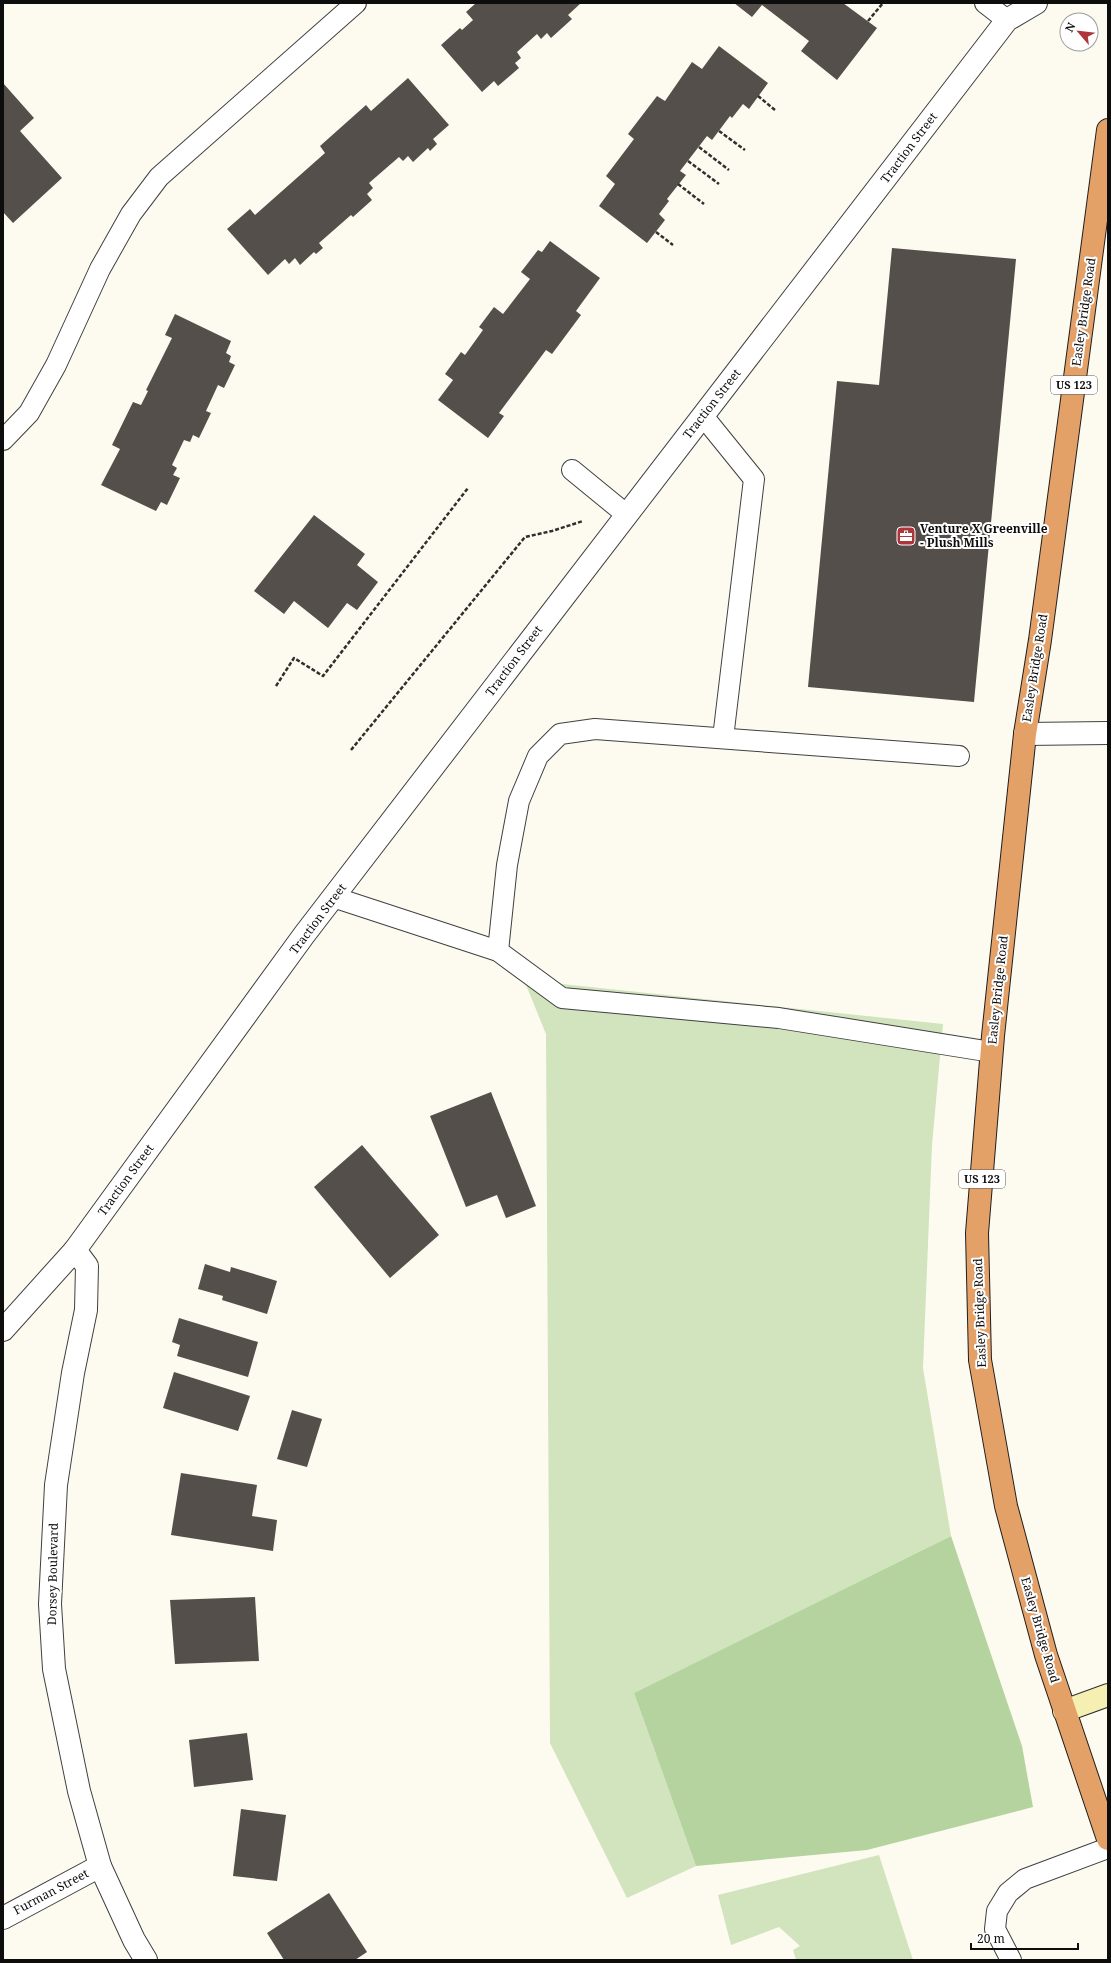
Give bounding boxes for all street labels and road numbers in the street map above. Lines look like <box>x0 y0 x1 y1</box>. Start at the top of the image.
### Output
street label: Traction Street <box>876 109 941 187</box>
street label: Easley Bridge Road <box>1067 256 1100 367</box>
street label: Traction Street <box>679 365 744 442</box>
road number: US 123 <box>1051 376 1097 394</box>
street label: Easley Bridge Road <box>1018 612 1052 723</box>
street label: Traction Street <box>481 622 546 700</box>
street label: Traction Street <box>285 880 350 958</box>
street label: Easley Bridge Road <box>983 934 1012 1045</box>
street label: Traction Street <box>94 1140 157 1219</box>
road number: US 123 <box>959 1170 1005 1188</box>
street label: Easley Bridge Road <box>969 1257 990 1368</box>
street label: Dorsey Boulevard <box>43 1522 62 1625</box>
street label: Easley Bridge Road <box>1017 1575 1064 1685</box>
street label: Furman Street <box>10 1865 91 1918</box>

